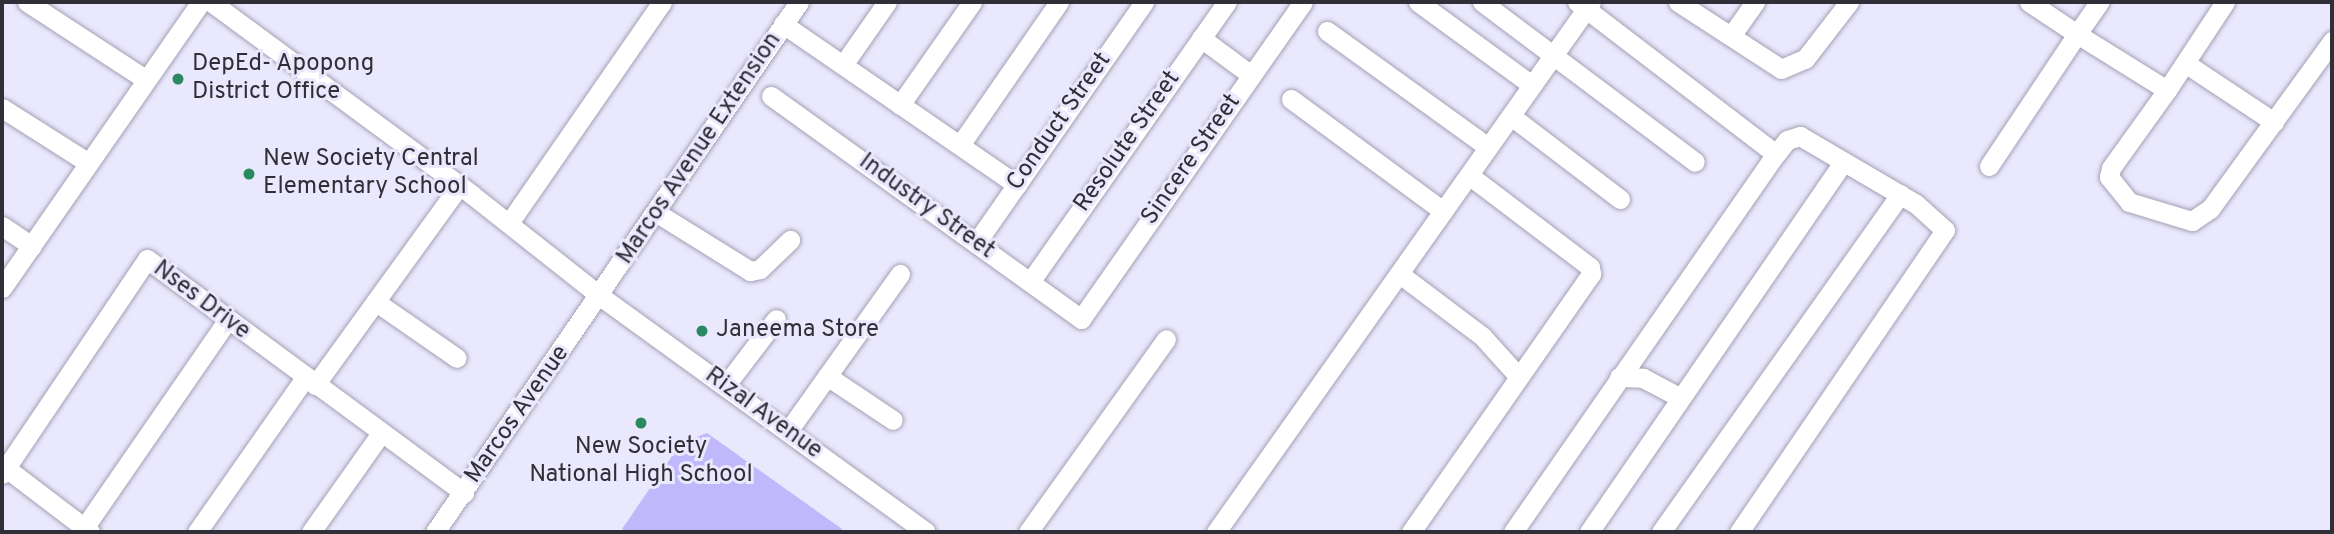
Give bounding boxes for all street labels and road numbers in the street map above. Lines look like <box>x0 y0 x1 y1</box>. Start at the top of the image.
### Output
street label: Marcos Avenue Extension <box>611 27 789 271</box>
street label: Conduct Street <box>1002 47 1118 197</box>
street label: Resolute Street <box>1069 66 1187 218</box>
street label: Sincere Street <box>1136 89 1248 231</box>
street label: Industry Street <box>853 148 999 266</box>
street label: Nses Drive <box>147 255 255 347</box>
street label: Marcos Avenue <box>460 340 576 490</box>
street label: Rizal Avenue <box>698 362 828 466</box>

